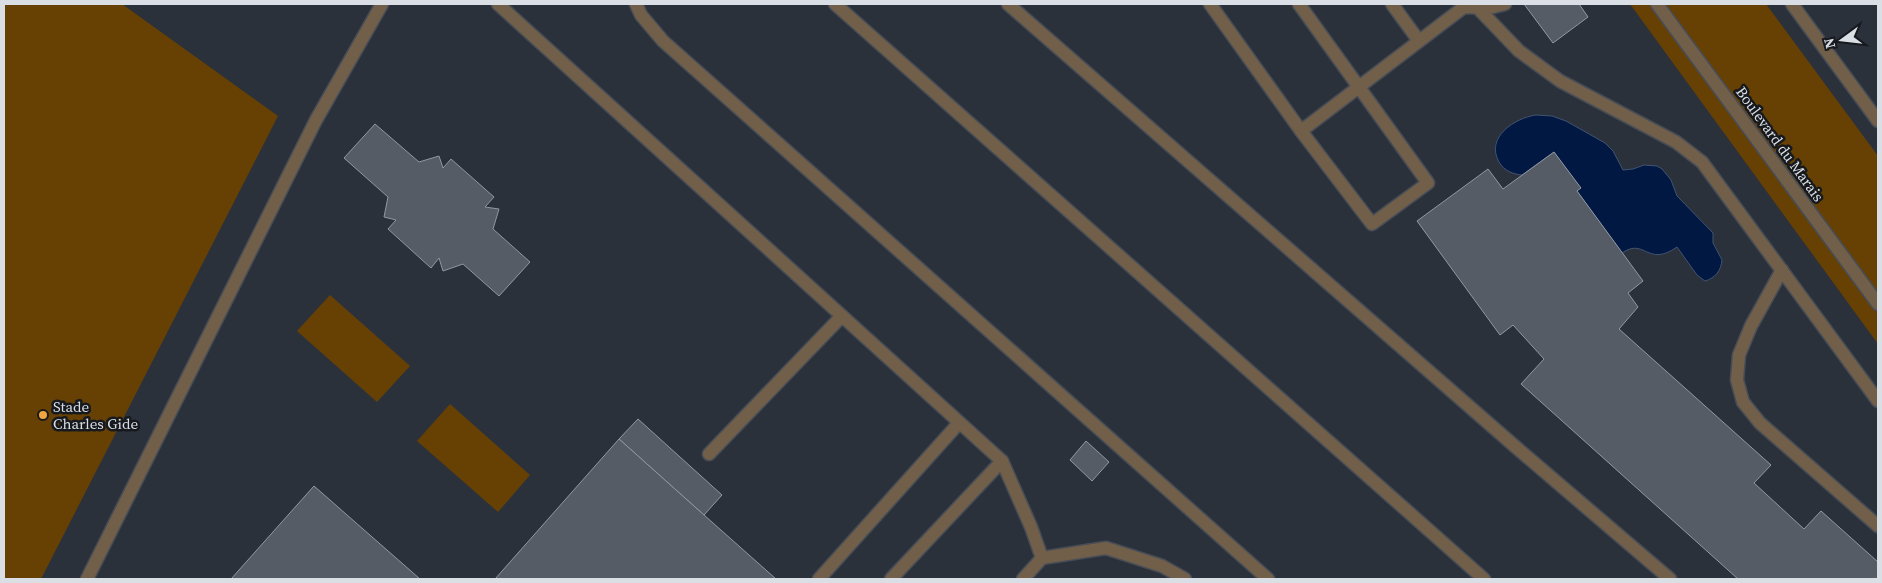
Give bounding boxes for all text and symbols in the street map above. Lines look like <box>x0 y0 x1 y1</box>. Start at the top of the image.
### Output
north arrow <box>1817 15 1867 65</box>
text: N <box>1818 36 1840 51</box>
street label: Boulevard du Marais <box>1731 82 1829 206</box>
place label: Stade Charles Gide <box>53 396 139 434</box>
marker: Stade Charles Gide <box>37 409 49 421</box>

